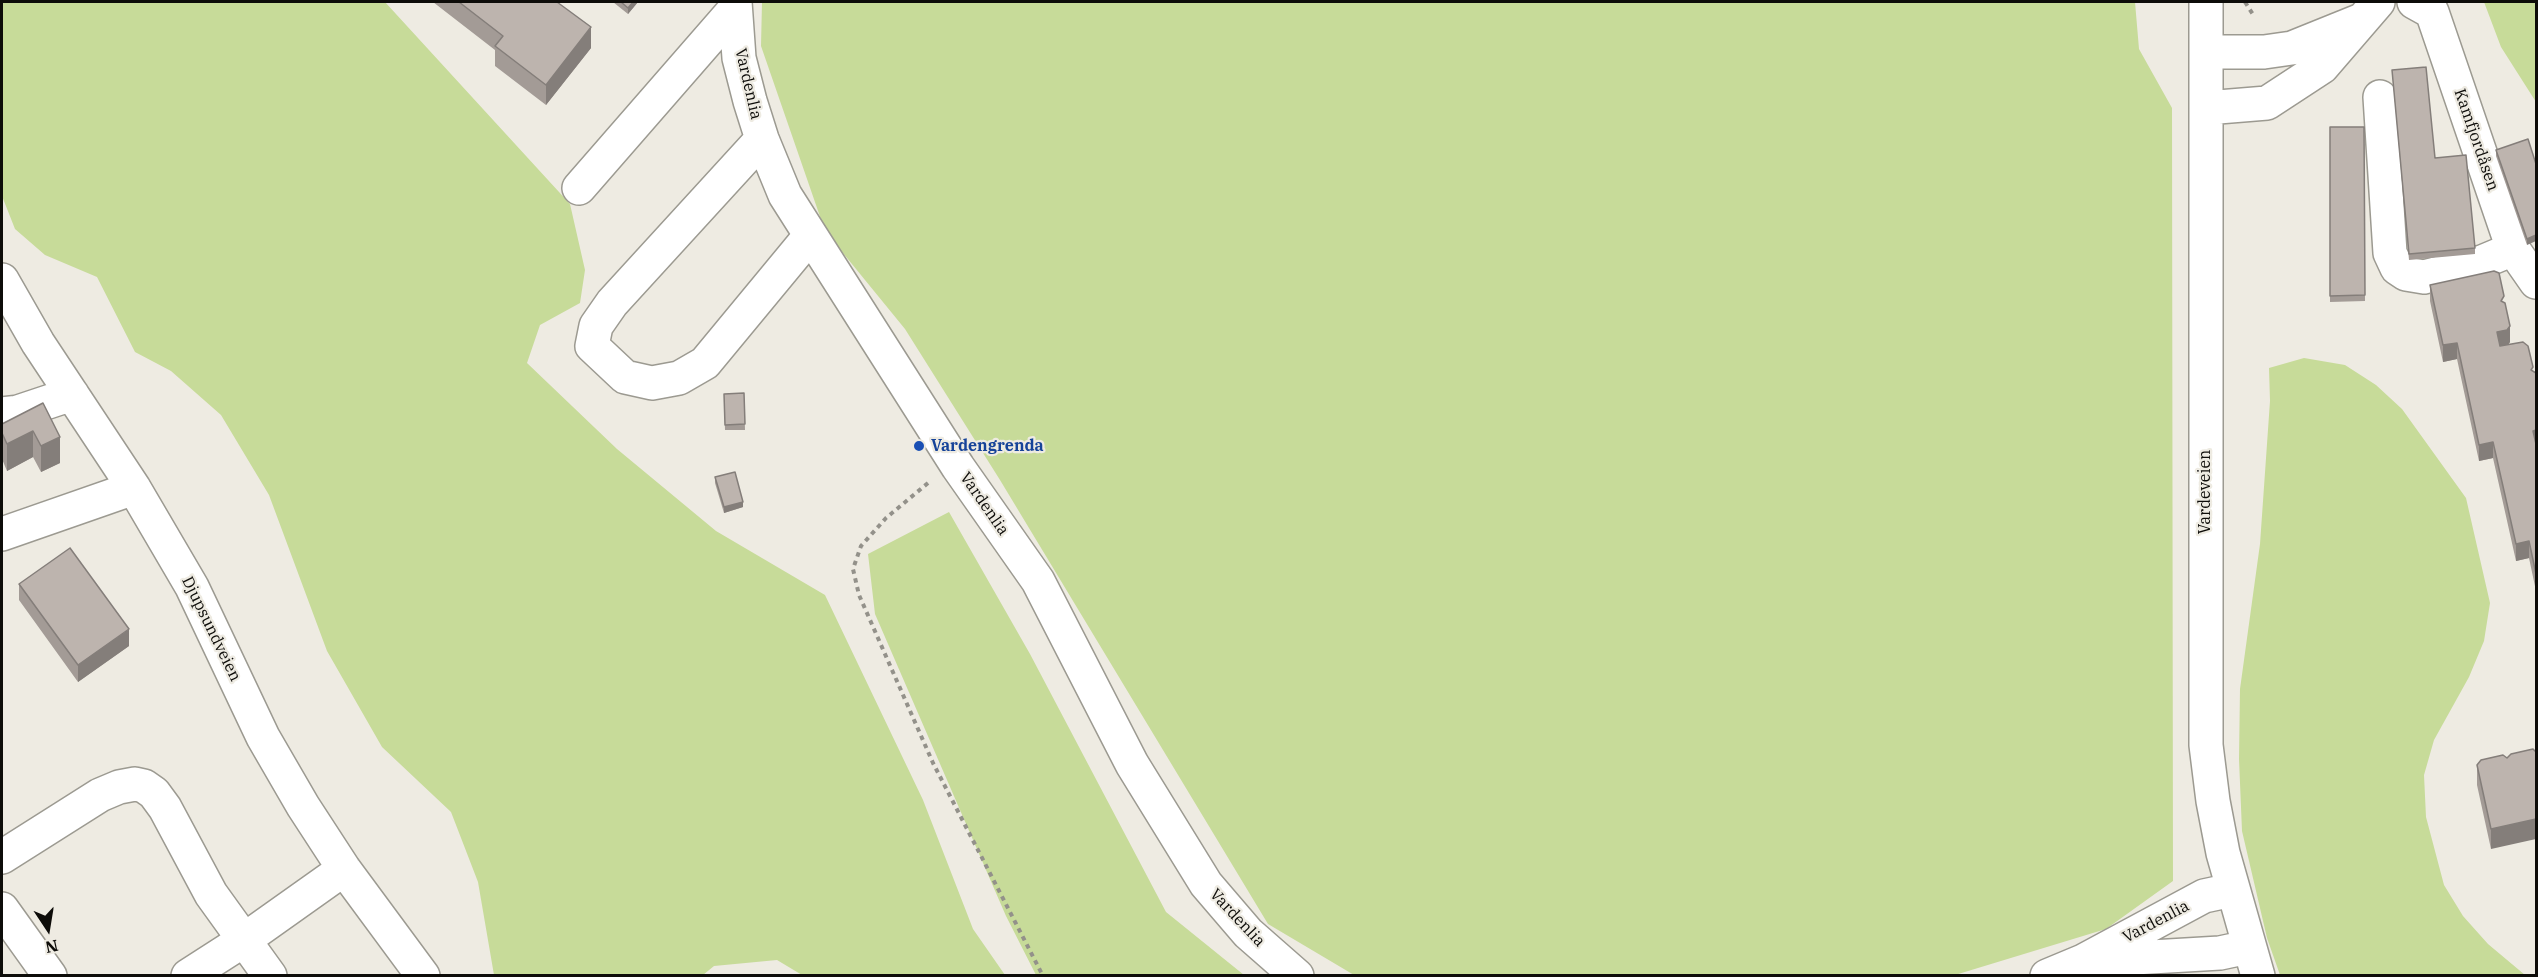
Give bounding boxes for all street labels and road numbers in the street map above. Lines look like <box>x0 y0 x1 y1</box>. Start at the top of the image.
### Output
street label: Vardenlia <box>730 47 766 121</box>
street label: Kamfjordåsen <box>2450 86 2502 194</box>
street label: Vardeveien <box>2195 450 2215 534</box>
street label: Vardenlia <box>955 469 1013 539</box>
street label: Djupsundveien <box>177 573 245 685</box>
street label: Vardenlia <box>1205 885 1269 951</box>
street label: Vardenlia <box>2119 897 2193 947</box>

